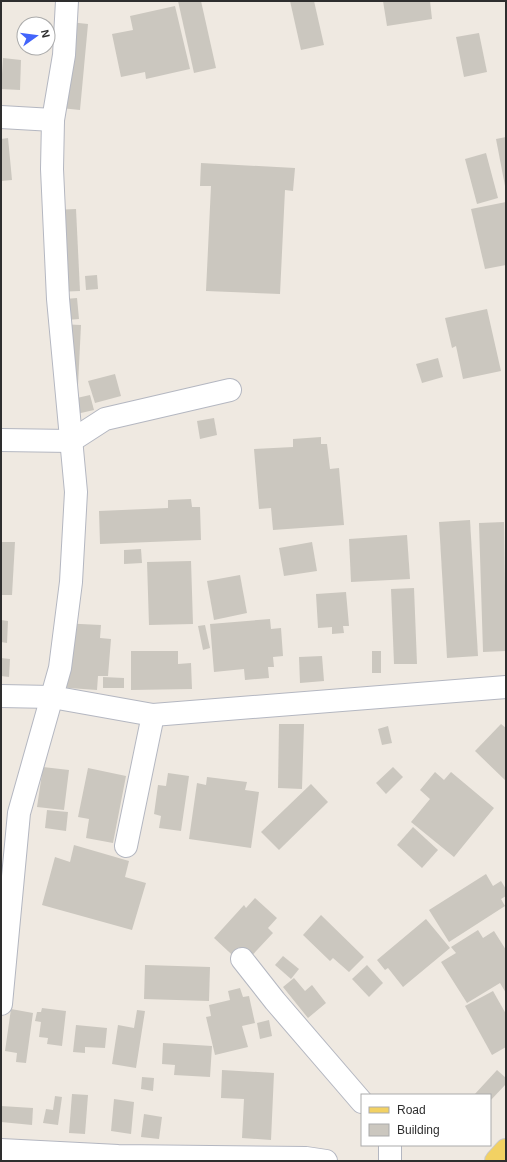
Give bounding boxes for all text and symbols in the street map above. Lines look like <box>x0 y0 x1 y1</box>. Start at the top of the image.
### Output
north arrow <box>16 16 56 56</box>
text: N <box>39 28 52 39</box>
legend <box>361 1094 491 1146</box>
text: Road <box>397 1103 426 1117</box>
text: Building <box>397 1123 440 1137</box>

